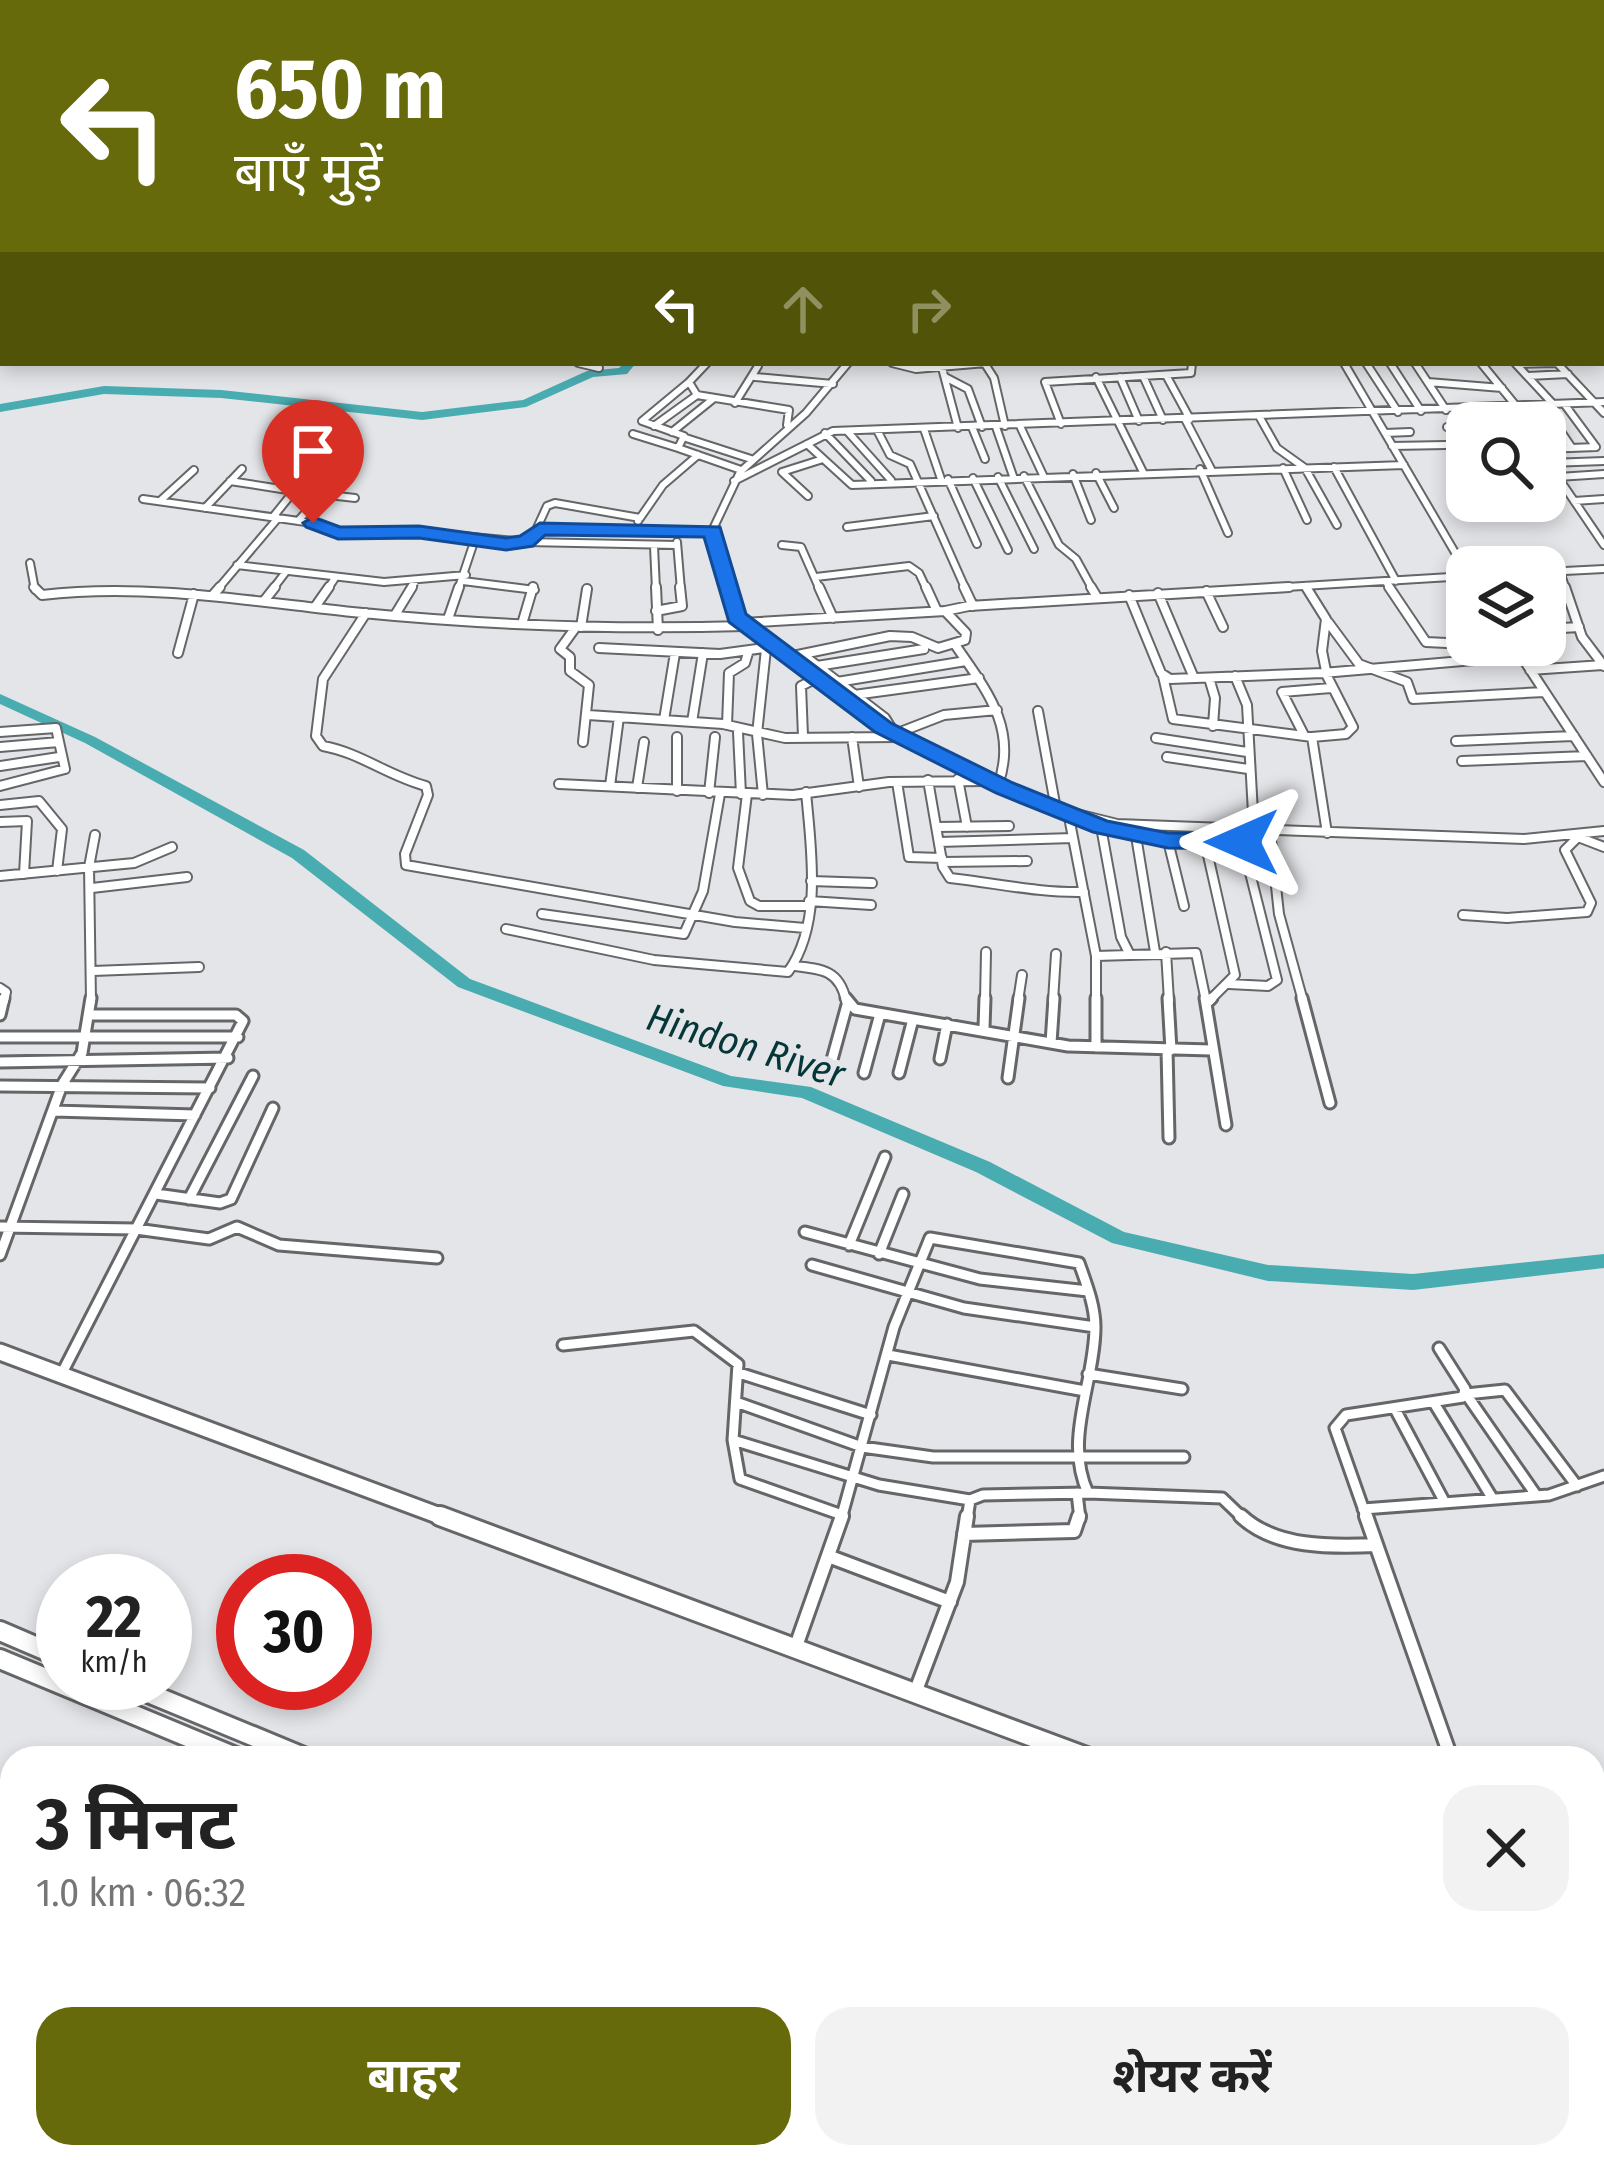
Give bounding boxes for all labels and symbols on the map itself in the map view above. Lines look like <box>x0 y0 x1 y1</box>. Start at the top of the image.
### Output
pin <box>262 400 364 523</box>
position arrow <box>1179 779 1305 905</box>
water label: Hindon River <box>641 994 852 1098</box>
speed limit sign: 30 <box>216 1554 372 1710</box>

